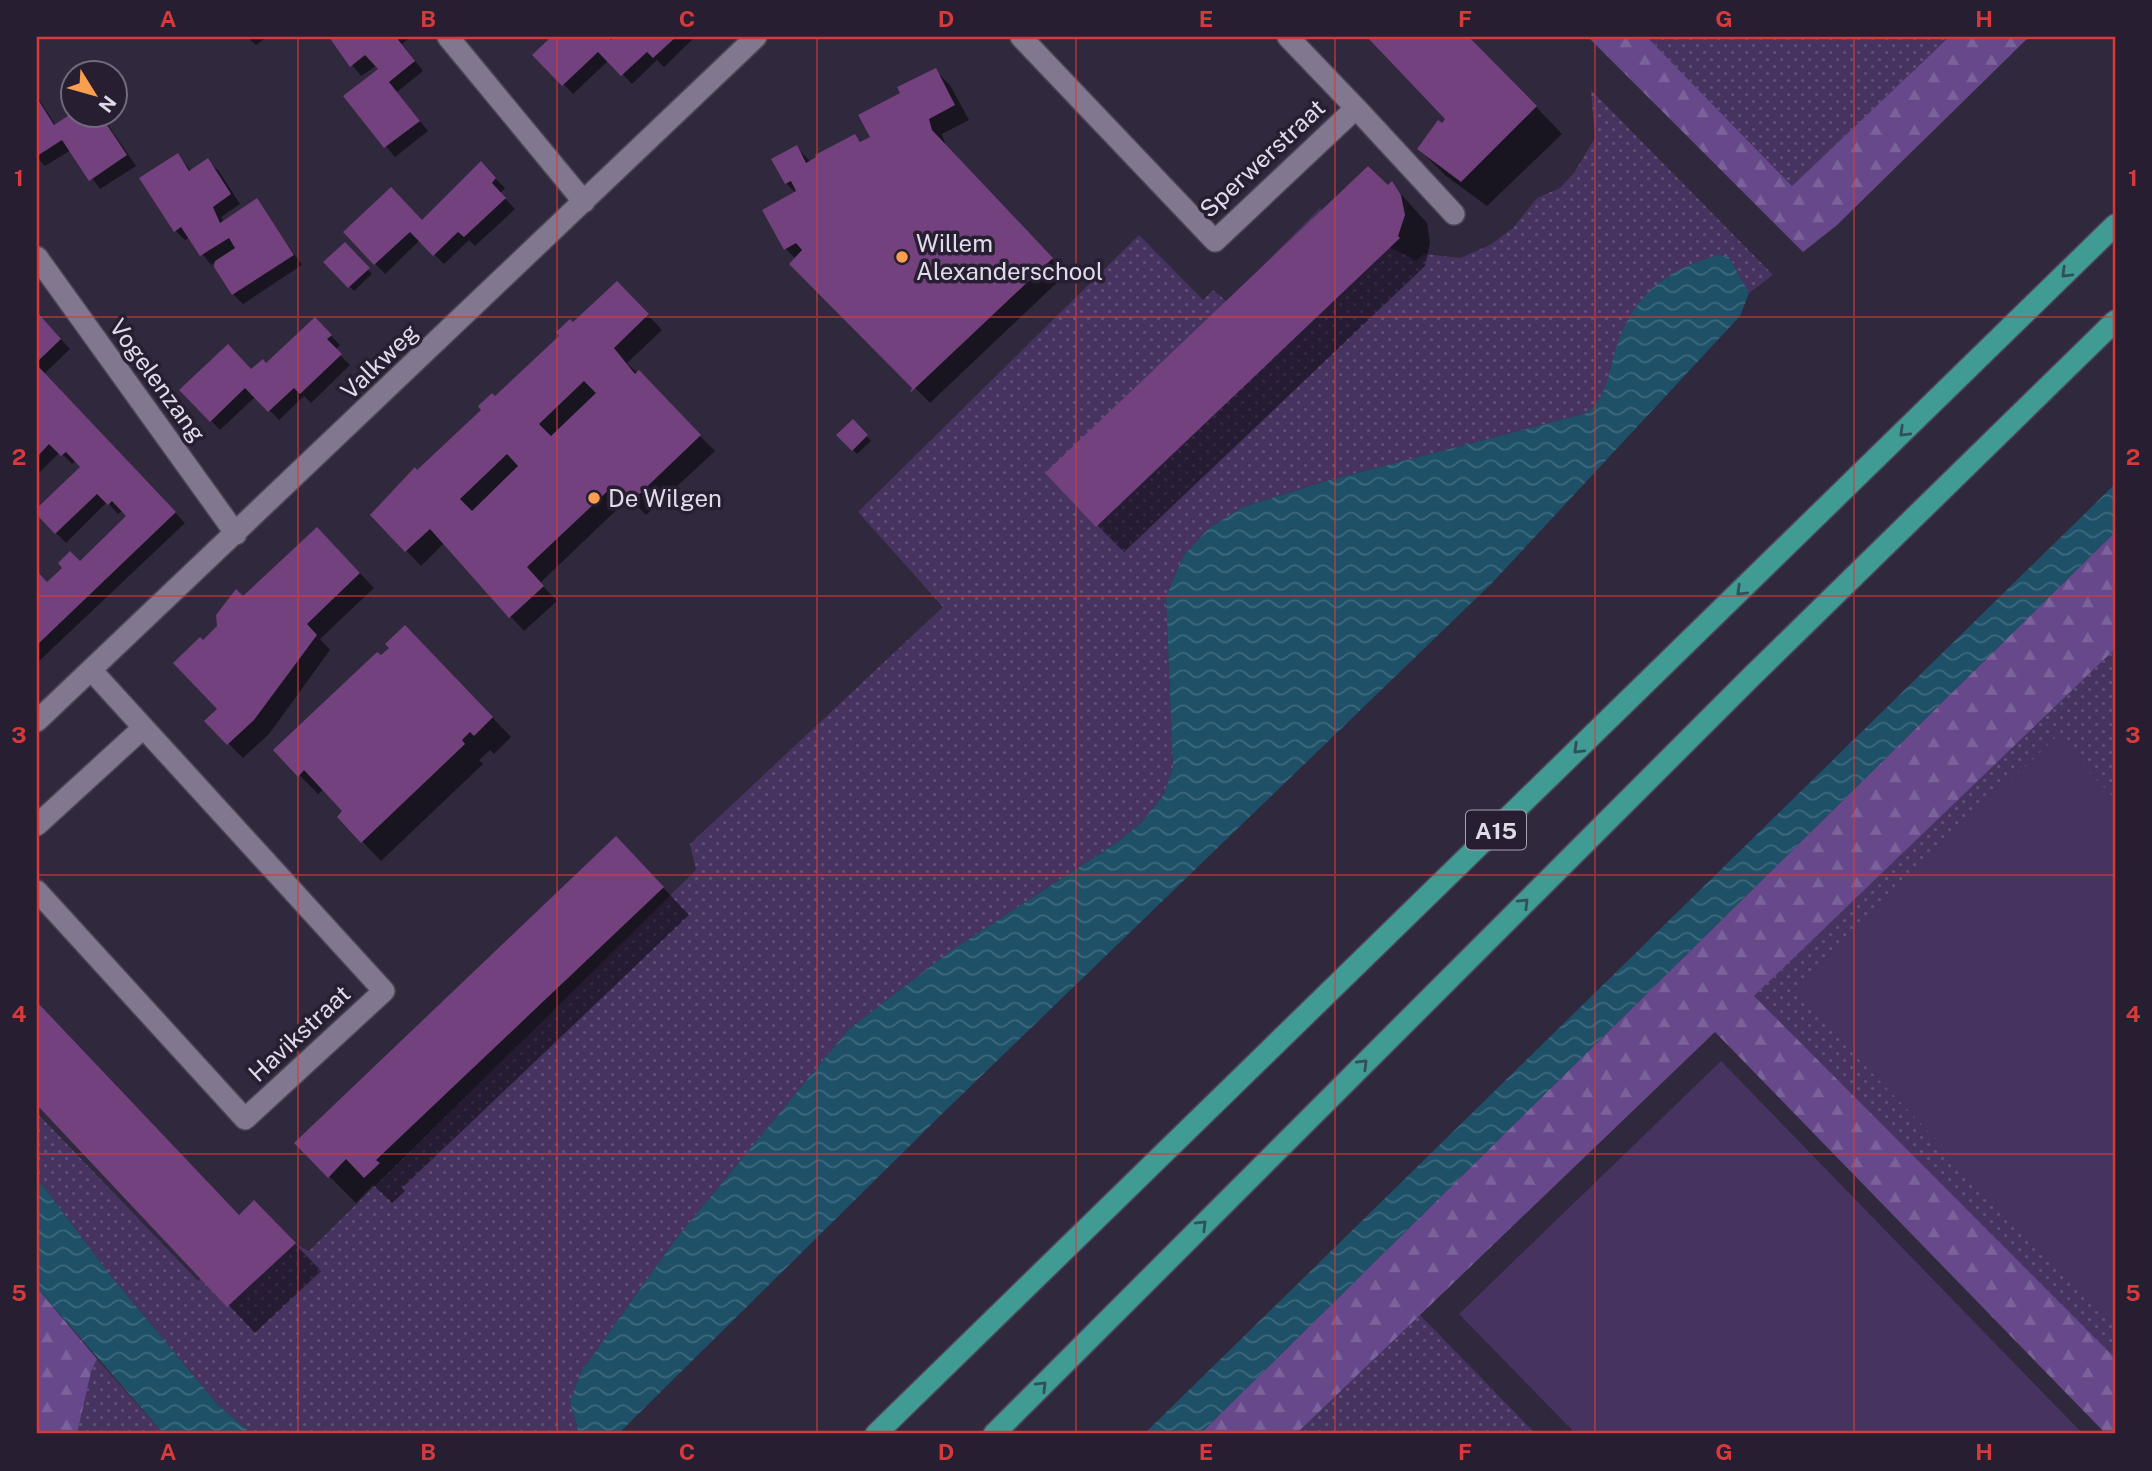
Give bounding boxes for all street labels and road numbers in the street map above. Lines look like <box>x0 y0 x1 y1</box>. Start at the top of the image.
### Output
street label: Sperwerstraat <box>1194 93 1330 223</box>
street label: Vogelenzang <box>104 313 212 447</box>
street label: Valkweg <box>335 317 423 405</box>
road number: A15 <box>1466 810 1526 850</box>
street label: Havikstraat <box>243 979 355 1087</box>

